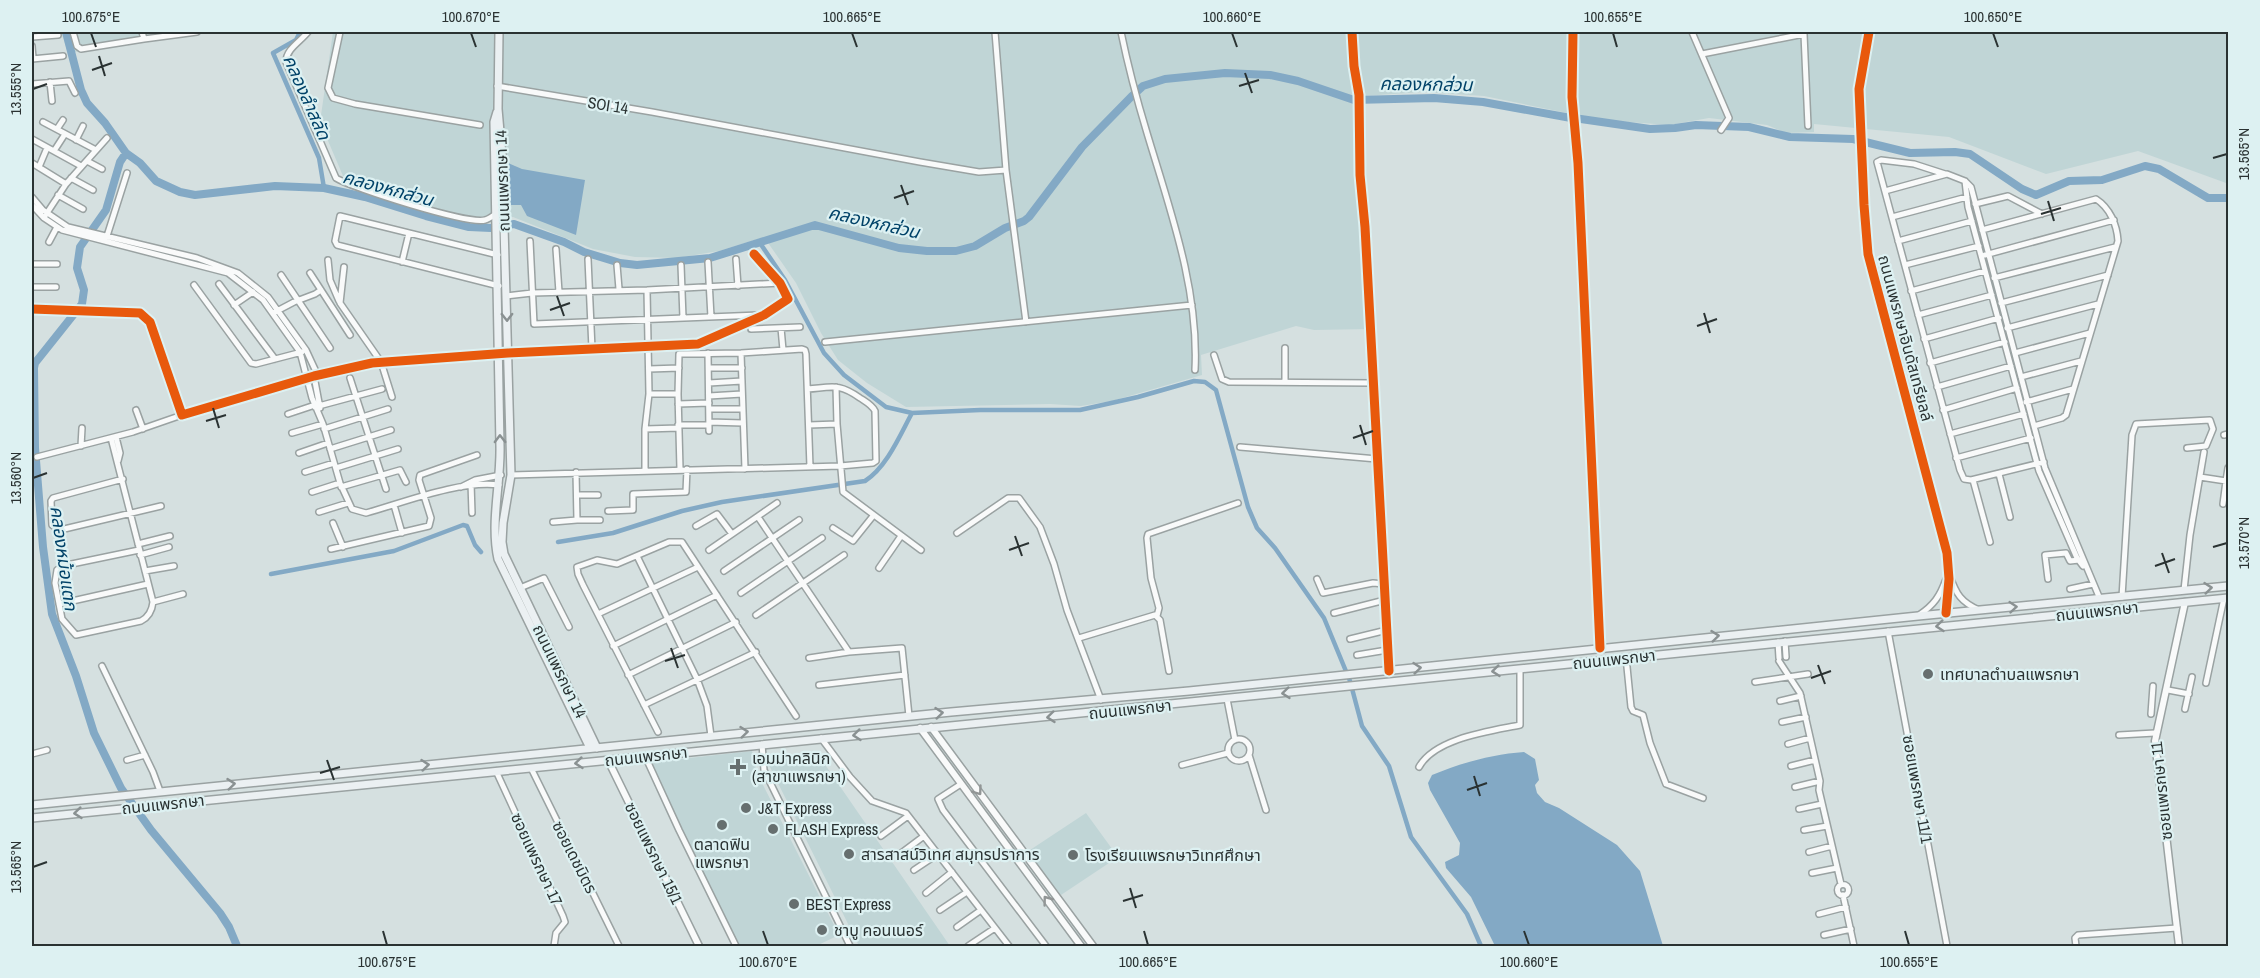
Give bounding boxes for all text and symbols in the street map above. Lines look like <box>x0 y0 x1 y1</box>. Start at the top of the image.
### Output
text: 100.675°E <box>62 6 120 27</box>
text: 100.670°E <box>442 6 500 27</box>
text: 100.665°E <box>823 6 881 27</box>
text: 100.660°E <box>1203 6 1261 27</box>
text: 100.655°E <box>1584 6 1642 27</box>
text: 100.650°E <box>1964 6 2022 27</box>
water label: คลองลำสลัด <box>277 51 337 144</box>
text: 13.555°N <box>5 63 26 115</box>
water label: คลองหกส่วน <box>1379 71 1474 97</box>
street label: SOI 14 <box>586 91 630 119</box>
text: 13.565°N <box>2233 128 2254 180</box>
street label: ถนนแพรกษา 14 <box>489 130 515 232</box>
water label: คลองหกส่วน <box>340 164 437 212</box>
water label: คลองหกส่วน <box>826 199 923 245</box>
street label: ถนนแพรกษาอินดัสเทรียลล์ <box>1873 252 1939 424</box>
one-way arrow <box>501 313 513 322</box>
one-way arrow <box>494 434 506 443</box>
text: 13.560°N <box>5 452 26 504</box>
water label: คลองหม้อแตก <box>44 504 84 613</box>
text: 13.570°N <box>2233 517 2254 569</box>
one-way arrow <box>2203 582 2212 595</box>
street label: ถนนแพรกษา <box>2054 596 2140 626</box>
one-way arrow <box>2009 601 2018 614</box>
one-way arrow <box>1936 619 1945 632</box>
street label: ถนนแพรกษา 14 <box>528 621 592 721</box>
one-way arrow <box>1710 630 1719 643</box>
street label: ถนนแพรกษา <box>1571 644 1657 674</box>
one-way arrow <box>1412 662 1421 675</box>
place label: เทศบาลตำบลแพรกษา <box>1940 663 2079 685</box>
one-way arrow <box>1491 664 1500 677</box>
marker: เทศบาลตำบลแพรกษา <box>1921 667 1935 681</box>
one-way arrow <box>1282 686 1291 699</box>
street label: ถนนแพรกษา <box>1087 694 1173 724</box>
one-way arrow <box>934 707 943 720</box>
one-way arrow <box>1046 710 1055 723</box>
one-way arrow <box>740 726 749 739</box>
one-way arrow <box>852 728 861 741</box>
street label: ซอยแพรกษา 11/1 <box>1898 733 1938 846</box>
street label: ซอยแพรกษา 11 <box>2145 740 2177 841</box>
street label: ถนนแพรกษา <box>603 741 689 771</box>
place label: เอมม่าคลินิก (สาขาแพรกษา) <box>752 747 846 787</box>
one-way arrow <box>574 756 584 769</box>
marker: เอมม่าคลินิก (สาขาแพรกษา) <box>729 758 747 776</box>
one-way arrow <box>421 759 430 772</box>
one-way arrow <box>227 778 236 791</box>
one-way arrow <box>971 784 982 795</box>
street label: ถนนแพรกษา <box>120 789 206 819</box>
place label: J&T Express <box>758 797 832 819</box>
street label: ซอยแพรกษา 15/1 <box>620 798 688 908</box>
marker: J&T Express <box>739 801 753 815</box>
one-way arrow <box>74 806 83 819</box>
street label: ซอยแพรกษา 17 <box>506 809 568 909</box>
street label: ซอยเดชมิตร <box>547 817 603 897</box>
marker: ตลาดฟิน แพรกษา <box>715 818 729 832</box>
place label: FLASH Express <box>785 818 878 840</box>
marker: FLASH Express <box>766 822 780 836</box>
place label: ตลาดฟิน แพรกษา <box>694 833 750 873</box>
text: 13.565°N <box>5 841 26 893</box>
place label: สารสาสน์วิเทศ สมุทรปราการ <box>861 843 1040 865</box>
place label: โรงเรียนแพรกษาวิเทศศึกษา <box>1085 844 1261 866</box>
marker: สารสาสน์วิเทศ สมุทรปราการ <box>842 847 856 861</box>
marker: โรงเรียนแพรกษาวิเทศศึกษา <box>1066 848 1080 862</box>
place label: BEST Express <box>806 893 891 915</box>
one-way arrow <box>1043 895 1054 906</box>
marker: BEST Express <box>787 897 801 911</box>
place label: ชาบู คอนเนอร์ <box>834 919 924 941</box>
marker: ชาบู คอนเนอร์ <box>815 923 829 937</box>
text: 100.675°E <box>358 951 416 972</box>
text: 100.670°E <box>739 951 797 972</box>
text: 100.665°E <box>1119 951 1177 972</box>
text: 100.660°E <box>1500 951 1558 972</box>
text: 100.655°E <box>1880 951 1938 972</box>

